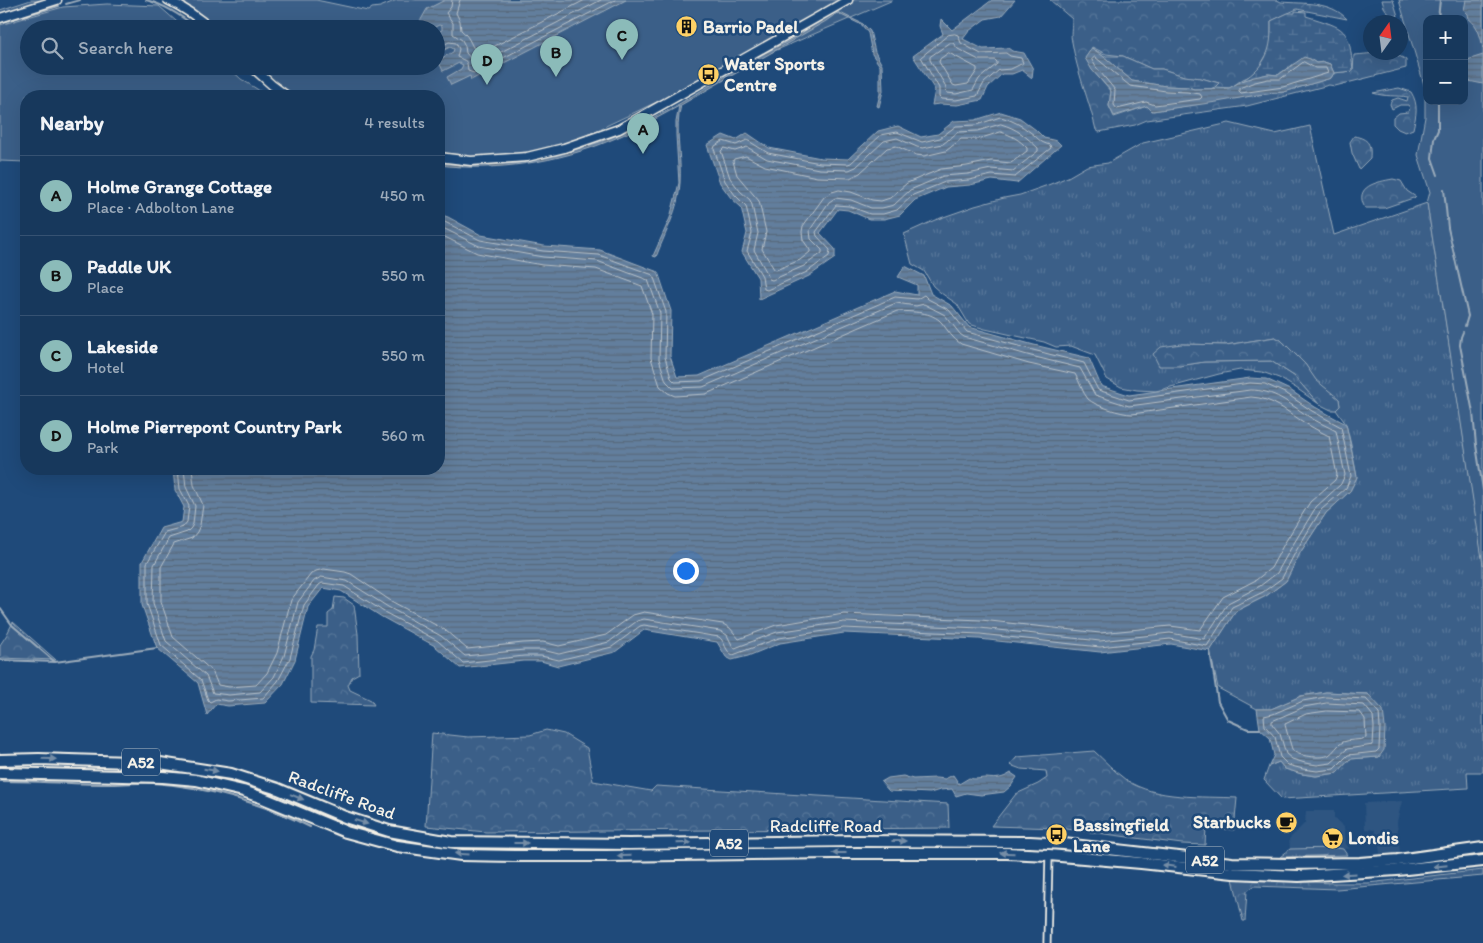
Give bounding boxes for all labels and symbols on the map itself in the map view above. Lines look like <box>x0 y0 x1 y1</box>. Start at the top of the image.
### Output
building icon: Barrio Padel <box>675 15 699 39</box>
north arrow <box>1363 15 1408 60</box>
place label: Barrio Padel <box>703 16 799 38</box>
pin: C <box>606 19 638 60</box>
pin: B <box>540 36 572 77</box>
pin: D <box>471 44 503 85</box>
place label: Water Sports Centre <box>724 53 825 96</box>
bus stop icon: Water Sports Centre <box>696 62 720 86</box>
pin: A <box>627 113 659 154</box>
your location <box>673 558 699 584</box>
road number: A52 <box>122 749 160 776</box>
one-way arrow <box>41 755 57 763</box>
street label: Radcliffe Road <box>285 765 399 825</box>
one-way arrow <box>203 767 219 775</box>
one-way arrow <box>290 793 304 801</box>
cafe icon: Starbucks <box>1275 810 1299 834</box>
place label: Starbucks <box>1193 811 1271 833</box>
place label: Bassingfield Lane <box>1073 814 1169 857</box>
street label: Radcliffe Road <box>770 815 882 837</box>
one-way arrow <box>354 819 369 827</box>
bus stop icon: Bassingfield Lane <box>1045 823 1069 847</box>
supermarket icon: Londis <box>1320 826 1344 850</box>
place label: Londis <box>1348 827 1399 849</box>
road number: A52 <box>710 830 748 856</box>
one-way arrow <box>891 837 907 845</box>
one-way arrow <box>676 839 692 847</box>
one-way arrow <box>513 840 529 848</box>
road number: A52 <box>1186 846 1224 874</box>
one-way arrow <box>831 849 847 857</box>
one-way arrow <box>999 849 1015 857</box>
one-way arrow <box>453 850 469 858</box>
one-way arrow <box>616 852 632 860</box>
one-way arrow <box>1161 862 1177 870</box>
one-way arrow <box>1432 862 1448 870</box>
one-way arrow <box>1340 870 1356 878</box>

